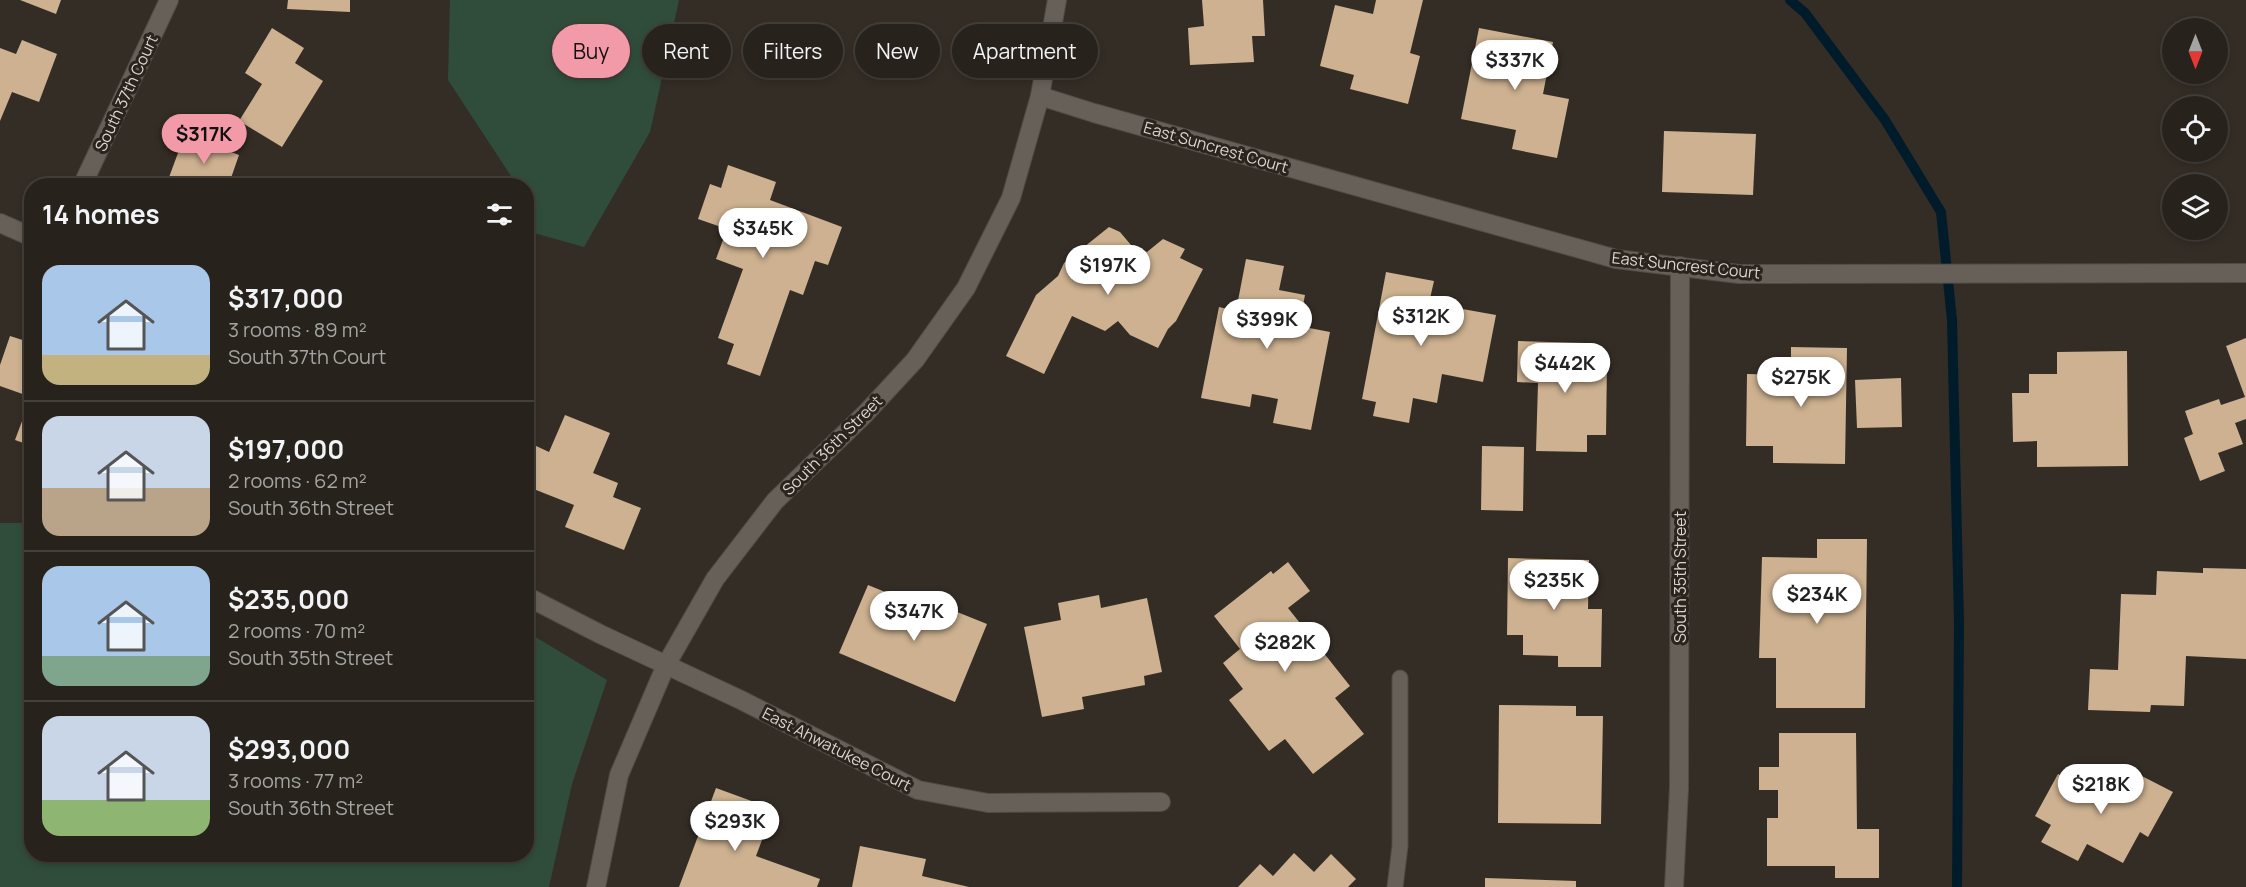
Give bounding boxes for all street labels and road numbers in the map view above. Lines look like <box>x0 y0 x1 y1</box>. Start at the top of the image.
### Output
street label: South 37th Court <box>89 31 163 155</box>
street label: East Suncrest Court <box>1141 116 1291 178</box>
street label: East Suncrest Court <box>1611 246 1761 284</box>
street label: South 36th Street <box>777 390 887 500</box>
street label: South 35th Street <box>1669 511 1691 643</box>
street label: East Ahwatukee Court <box>759 702 915 796</box>

